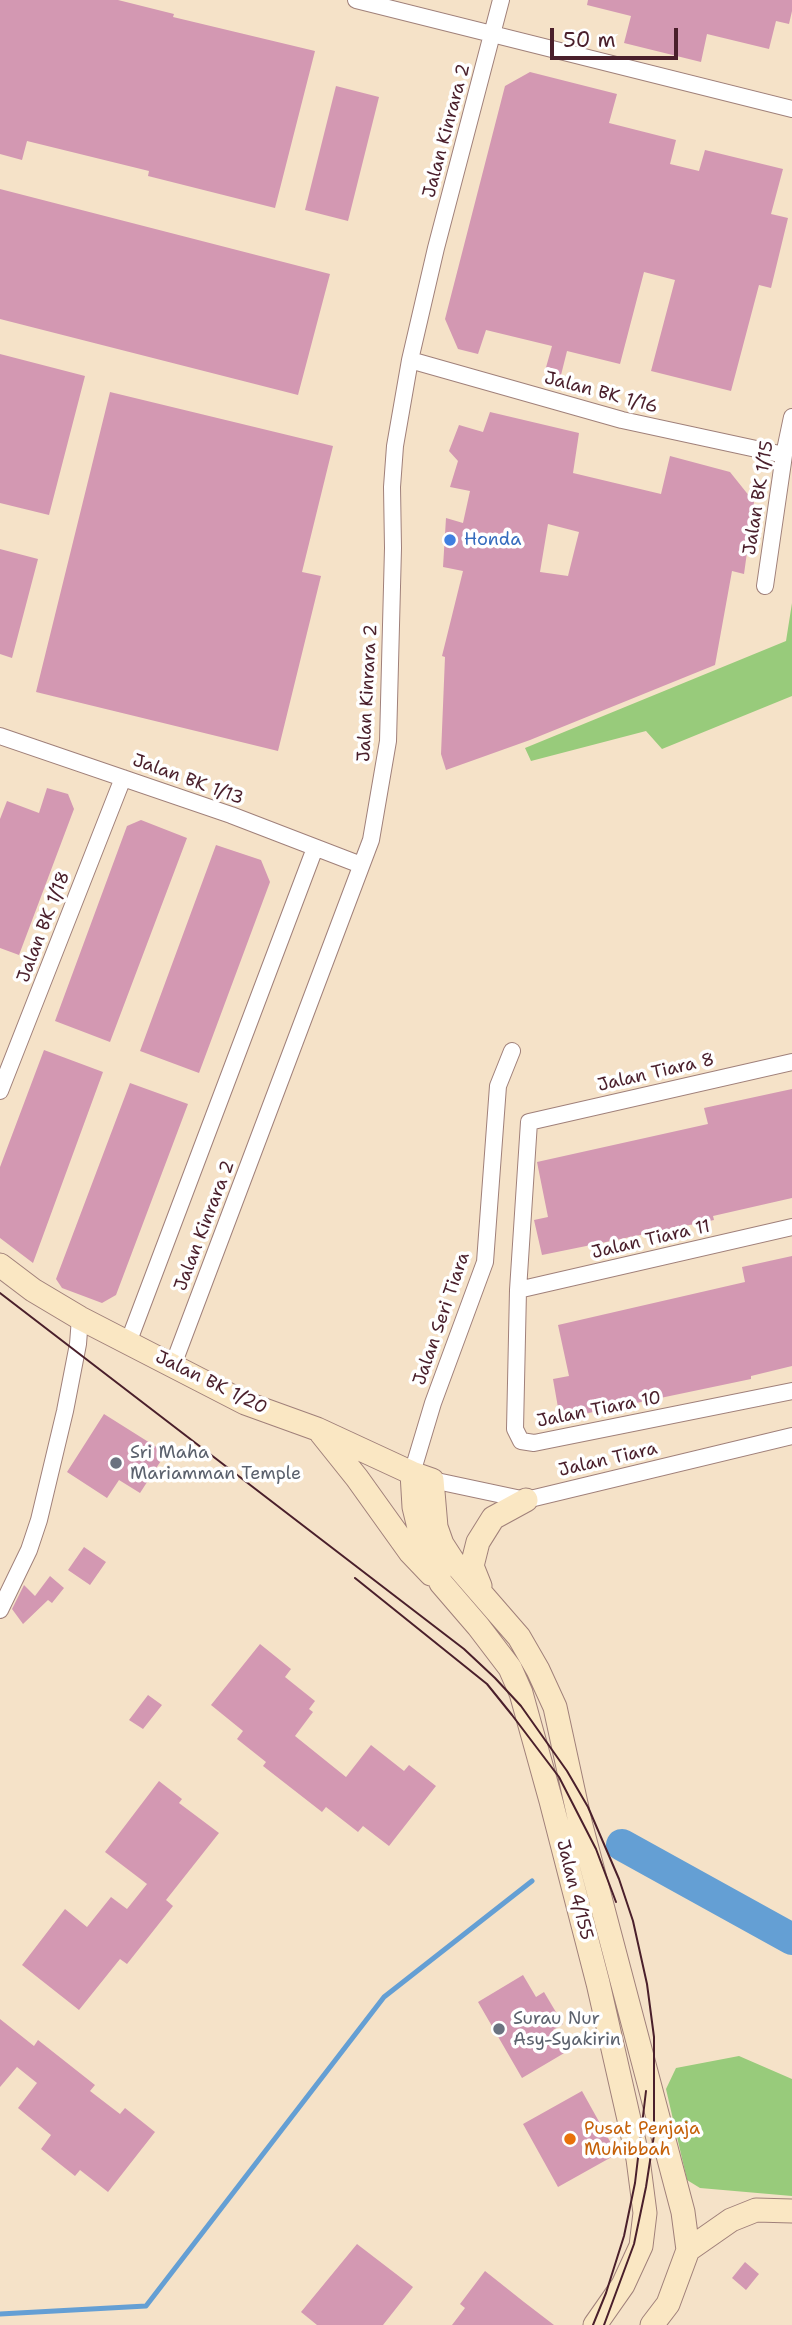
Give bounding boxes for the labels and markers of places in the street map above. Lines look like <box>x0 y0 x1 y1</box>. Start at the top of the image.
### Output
place label: Honda <box>464 529 521 551</box>
marker: Honda <box>442 532 458 548</box>
place label: Sri Maha Mariamman Temple <box>130 1442 301 1484</box>
marker: Sri Maha Mariamman Temple <box>108 1455 124 1471</box>
place label: Surau Nur Asy-Syakirin <box>513 2008 621 2050</box>
marker: Surau Nur Asy-Syakirin <box>491 2021 507 2037</box>
place label: Pusat Penjaja Muhibbah <box>584 2118 700 2160</box>
marker: Pusat Penjaja Muhibbah <box>562 2131 578 2147</box>

